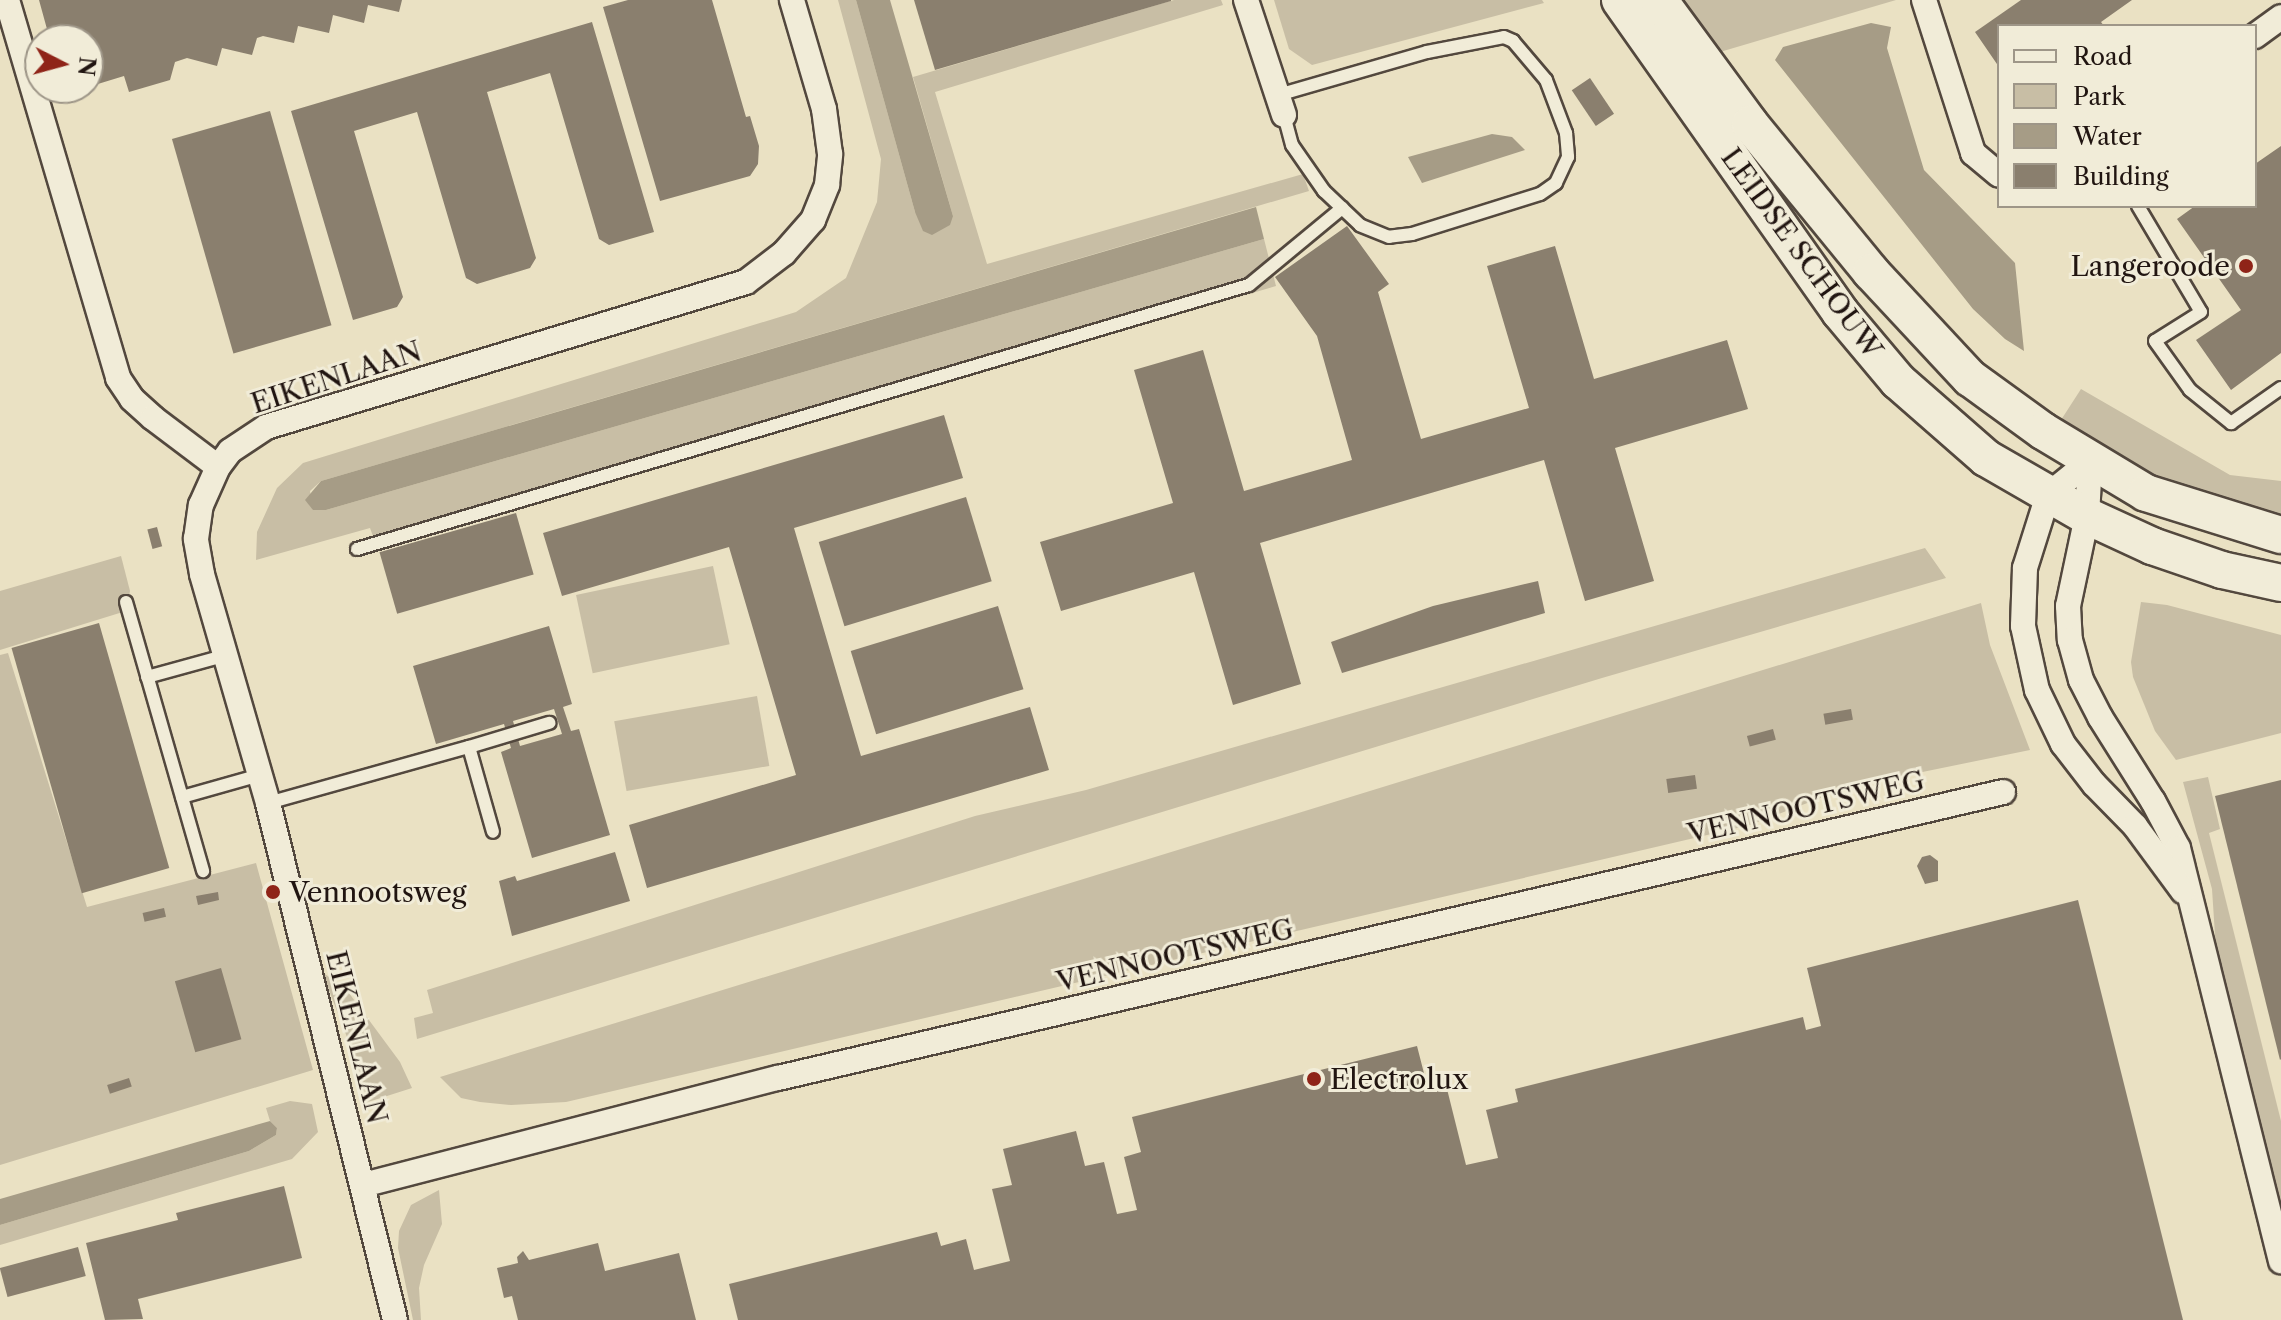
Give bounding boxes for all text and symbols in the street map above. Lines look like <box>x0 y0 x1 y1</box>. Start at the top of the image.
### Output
north arrow <box>24 24 104 104</box>
legend <box>1997 24 2257 208</box>
text: Road <box>2073 42 2132 71</box>
text: N <box>72 55 101 77</box>
text: Park <box>2073 82 2125 111</box>
text: Water <box>2073 122 2142 151</box>
street label: LEIDSE SCHOUW <box>1714 141 1890 365</box>
text: Building <box>2073 162 2169 191</box>
place label: Langeroode <box>2071 249 2230 283</box>
marker: Langeroode <box>2237 257 2255 275</box>
street label: EIKENLAAN <box>247 334 425 420</box>
street label: VENNOOTSWEG <box>1684 763 1928 851</box>
place label: Vennootsweg <box>289 875 467 909</box>
marker: Vennootsweg <box>264 883 282 901</box>
street label: VENNOOTSWEG <box>1053 911 1297 999</box>
street label: EIKENLAAN <box>319 947 395 1127</box>
place label: Electrolux <box>1330 1062 1468 1096</box>
marker: Electrolux <box>1305 1070 1323 1088</box>

